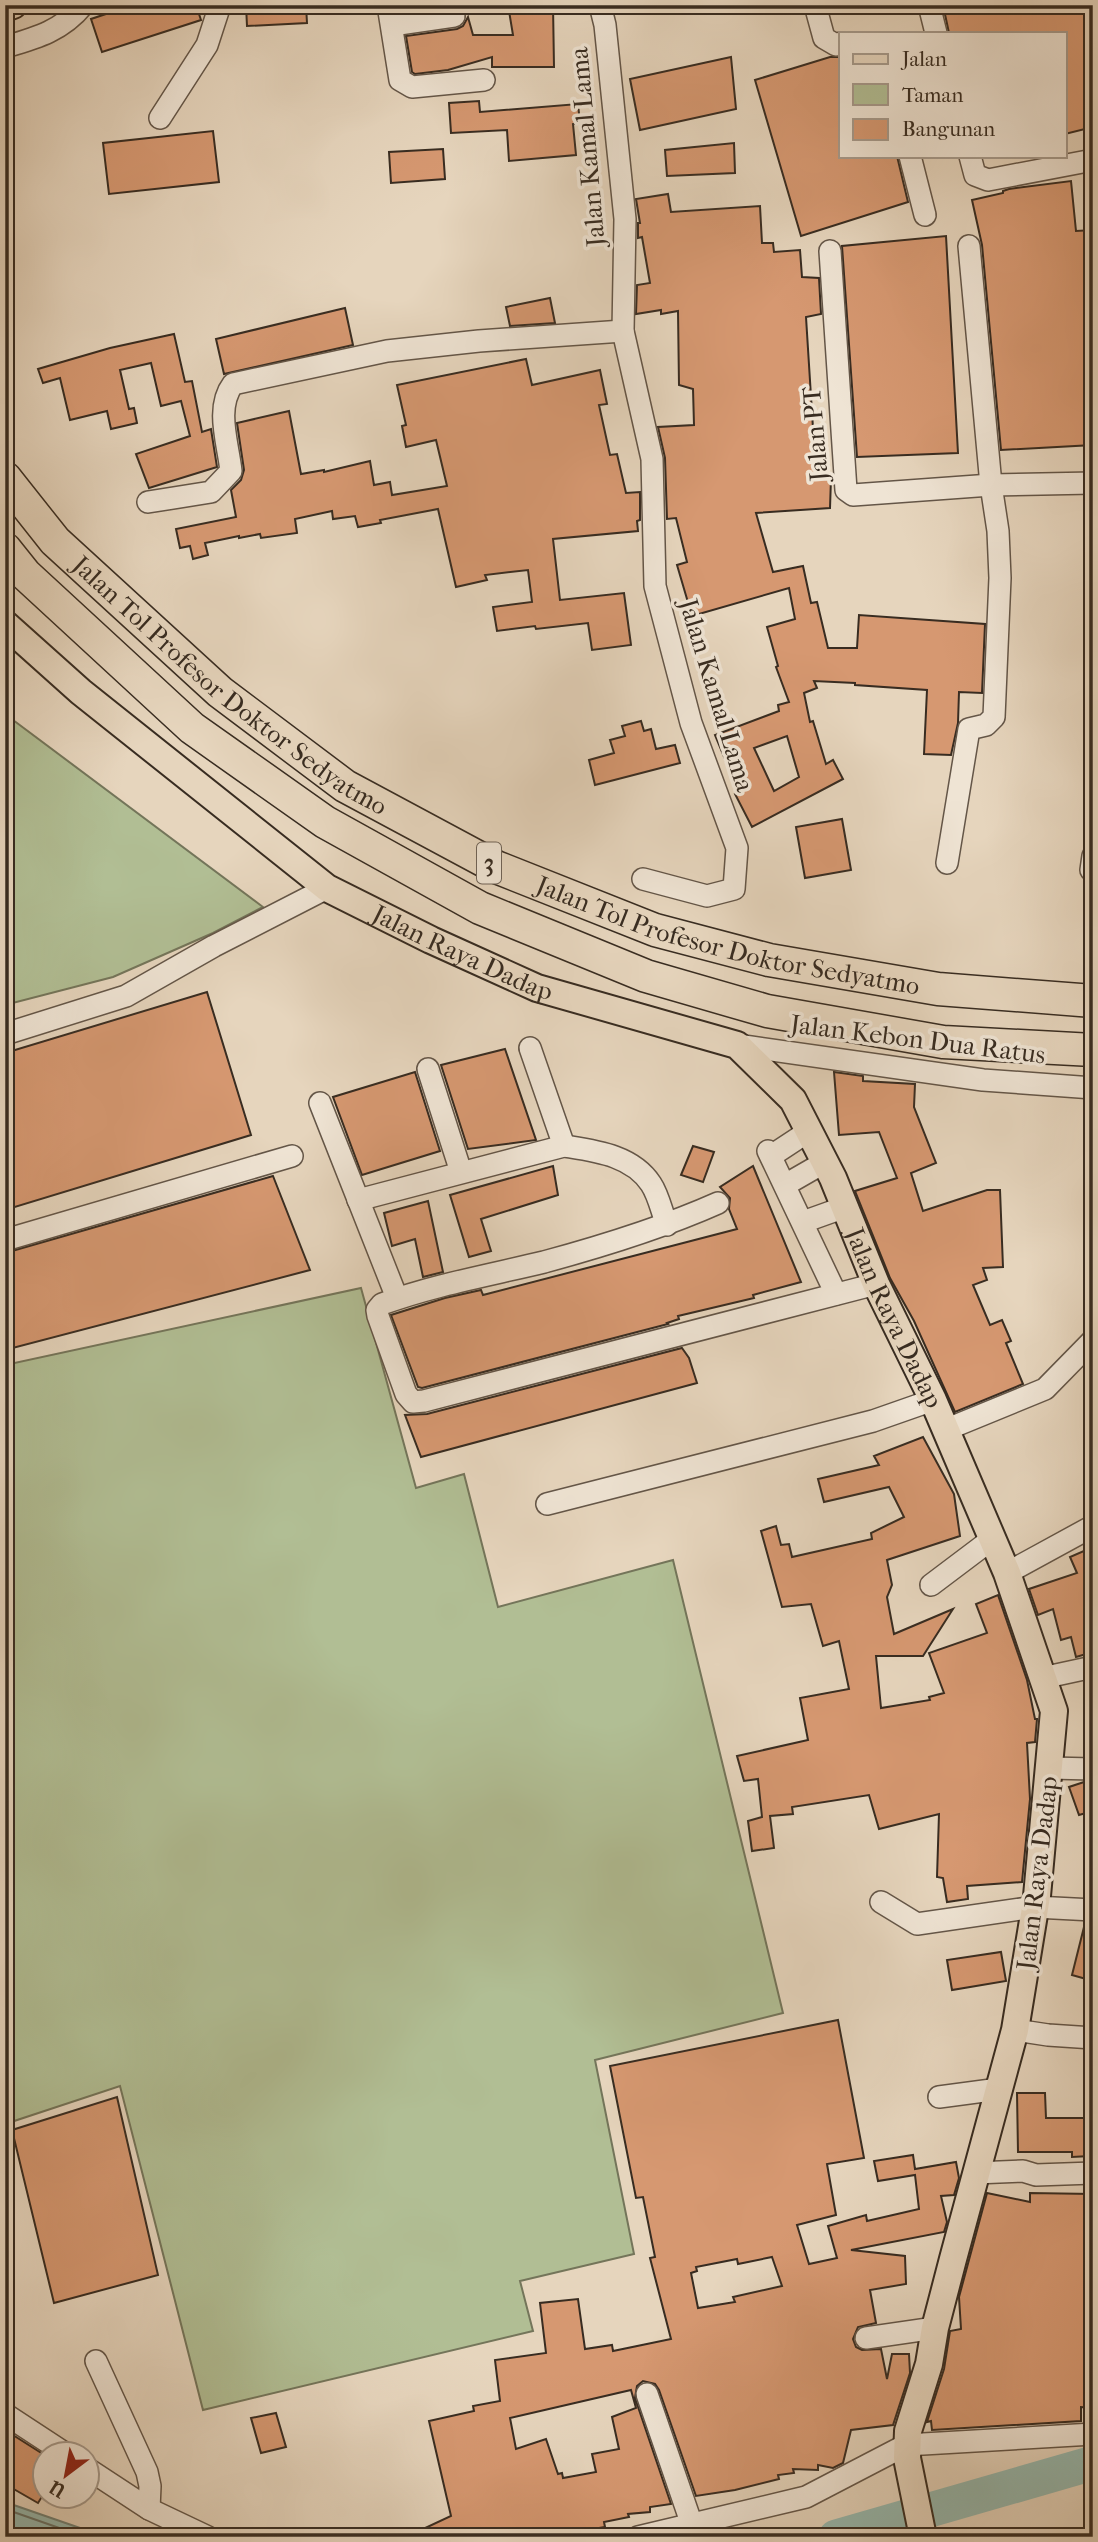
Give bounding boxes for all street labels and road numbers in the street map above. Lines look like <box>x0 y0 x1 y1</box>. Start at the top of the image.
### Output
street label: Jalan Kamal Lama <box>563 45 612 250</box>
street label: Jalan PT <box>796 385 835 485</box>
street label: Jalan Tol Profesor Doktor Sedyatmo <box>64 548 393 822</box>
street label: Jalan Kamal Lama <box>672 593 761 796</box>
road number: 3 <box>477 842 501 884</box>
street label: Jalan Tol Profesor Doktor Sedyatmo <box>530 869 922 1002</box>
street label: Jalan Raya Dadap <box>365 897 556 1008</box>
street label: Jalan Kebon Dua Ratus <box>787 1008 1047 1071</box>
street label: Jalan Raya Dadap <box>838 1222 949 1413</box>
street label: Jalan Raya Dadap <box>1010 1774 1065 1974</box>

